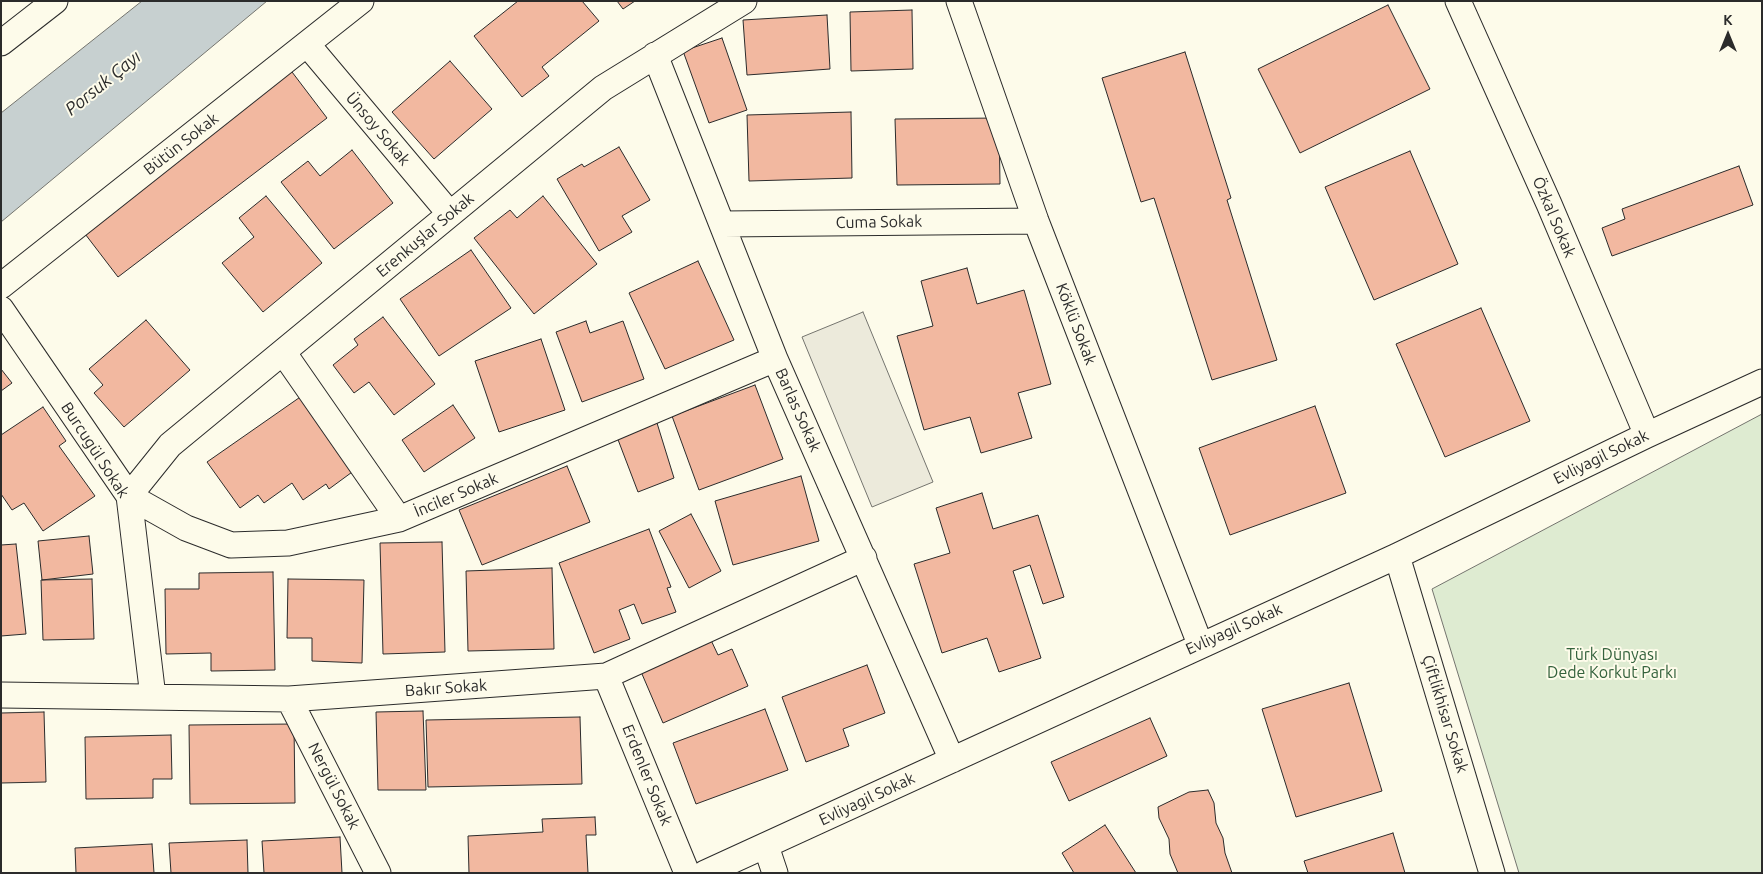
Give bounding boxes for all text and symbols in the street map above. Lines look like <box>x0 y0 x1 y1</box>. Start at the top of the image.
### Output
north arrow <box>1703 10 1753 60</box>
text: K <box>1723 12 1733 28</box>
water label: Porsuk Çayı <box>61 46 145 120</box>
street label: Ünsoy Sokak <box>342 88 414 170</box>
street label: Bütün Sokak <box>140 109 222 179</box>
street label: Özkal Sokak <box>1528 174 1580 260</box>
street label: Erenkuşlar Sokak <box>372 189 478 281</box>
street label: Cuma Sokak <box>836 212 922 232</box>
street label: Köklü Sokak <box>1052 280 1100 368</box>
street label: Barlas Sokak <box>771 365 825 455</box>
street label: Burcugül Sokak <box>57 399 133 501</box>
street label: Evliyagil Sokak <box>1550 426 1652 488</box>
street label: İnciler Sokak <box>411 469 501 521</box>
street label: Evliyagil Sokak <box>1183 599 1285 659</box>
park label: Türk Dünyası Dede Korkut Parkı <box>1547 645 1677 683</box>
street label: Çiftlikhisar Sokak <box>1418 653 1472 775</box>
street label: Bakır Sokak <box>404 676 488 700</box>
street label: Erdenler Sokak <box>618 722 676 828</box>
street label: Nergül Sokak <box>304 739 364 833</box>
street label: Evliyagil Sokak <box>816 768 918 830</box>

